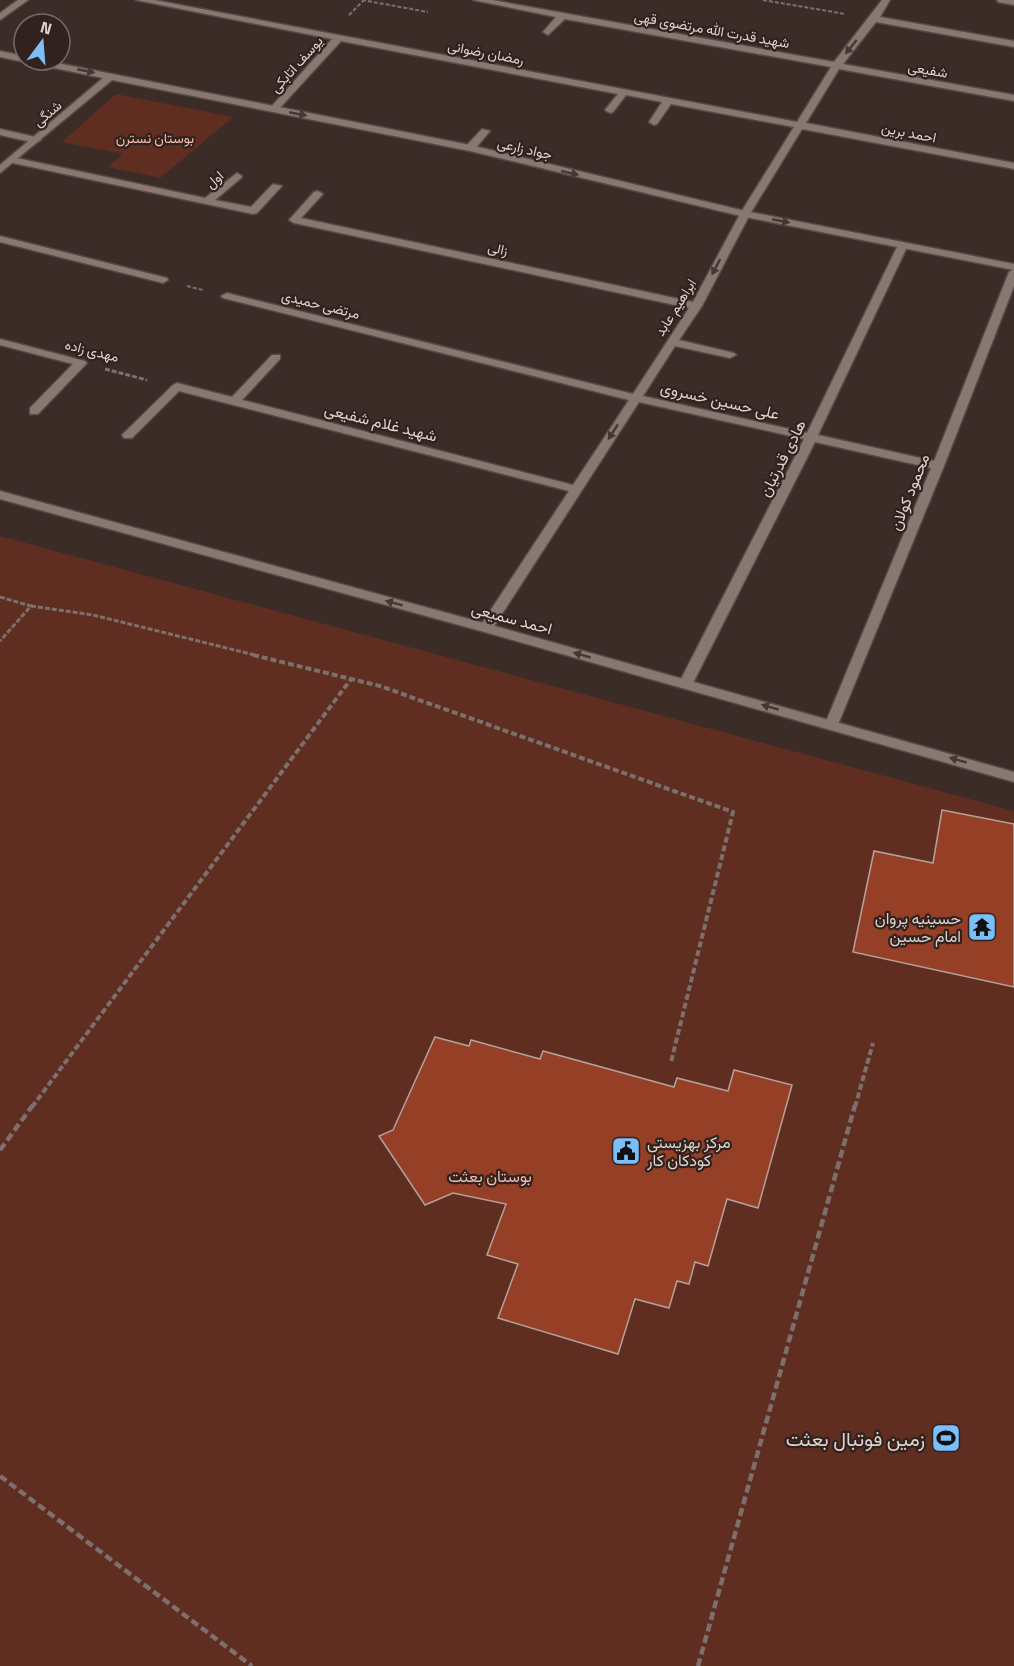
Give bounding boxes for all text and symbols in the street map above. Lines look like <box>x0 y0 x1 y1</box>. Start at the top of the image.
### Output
street label: شهید قدرت الله مرتضوی قهی <box>633 5 791 53</box>
north arrow <box>12 12 72 72</box>
text: N <box>37 15 55 41</box>
street label: یوسف اتابکی <box>265 31 327 97</box>
street label: رمضان رضوانی <box>446 34 526 70</box>
one-way arrow <box>845 39 858 55</box>
street label: شفیعی <box>906 55 950 83</box>
one-way arrow <box>76 67 95 77</box>
street label: شنگی <box>28 95 66 131</box>
one-way arrow <box>288 110 307 119</box>
street label: احمد برین <box>880 116 938 148</box>
park label: بوستان نسترن <box>116 127 194 148</box>
street label: جواد زارعی <box>495 131 555 165</box>
street label: اول <box>200 165 228 193</box>
one-way arrow <box>561 168 579 178</box>
one-way arrow <box>771 217 790 226</box>
street label: زالی <box>486 236 510 260</box>
one-way arrow <box>711 259 721 276</box>
street label: ابراهیم عابد <box>649 274 701 340</box>
street label: مرتضی حمیدی <box>280 284 362 324</box>
street label: مهدی زاده <box>63 333 121 367</box>
street label: علی حسین خسروی <box>658 375 782 425</box>
street label: شهید غلام شفیعی <box>322 396 440 448</box>
street label: هادی قدرتیان <box>752 415 812 501</box>
one-way arrow <box>608 424 619 440</box>
street label: محمود کولان <box>883 450 935 534</box>
street label: احمد سمیعی <box>469 596 555 640</box>
one-way arrow <box>385 597 404 607</box>
one-way arrow <box>573 649 592 659</box>
one-way arrow <box>761 702 779 711</box>
one-way arrow <box>949 755 967 764</box>
place label: حسینیه پروان امام حسین <box>875 906 961 948</box>
temple icon: حسینیه پروان امام حسین <box>966 911 998 943</box>
place label: مرکز بهزیستی کودکان کار <box>646 1130 731 1172</box>
public building icon: مرکز بهزیستی کودکان کار <box>610 1135 642 1167</box>
park label: بوستان بعثت <box>448 1164 532 1188</box>
sports icon: زمین فوتبال بعثت <box>930 1422 962 1454</box>
place label: زمین فوتبال بعثت <box>786 1423 925 1454</box>

